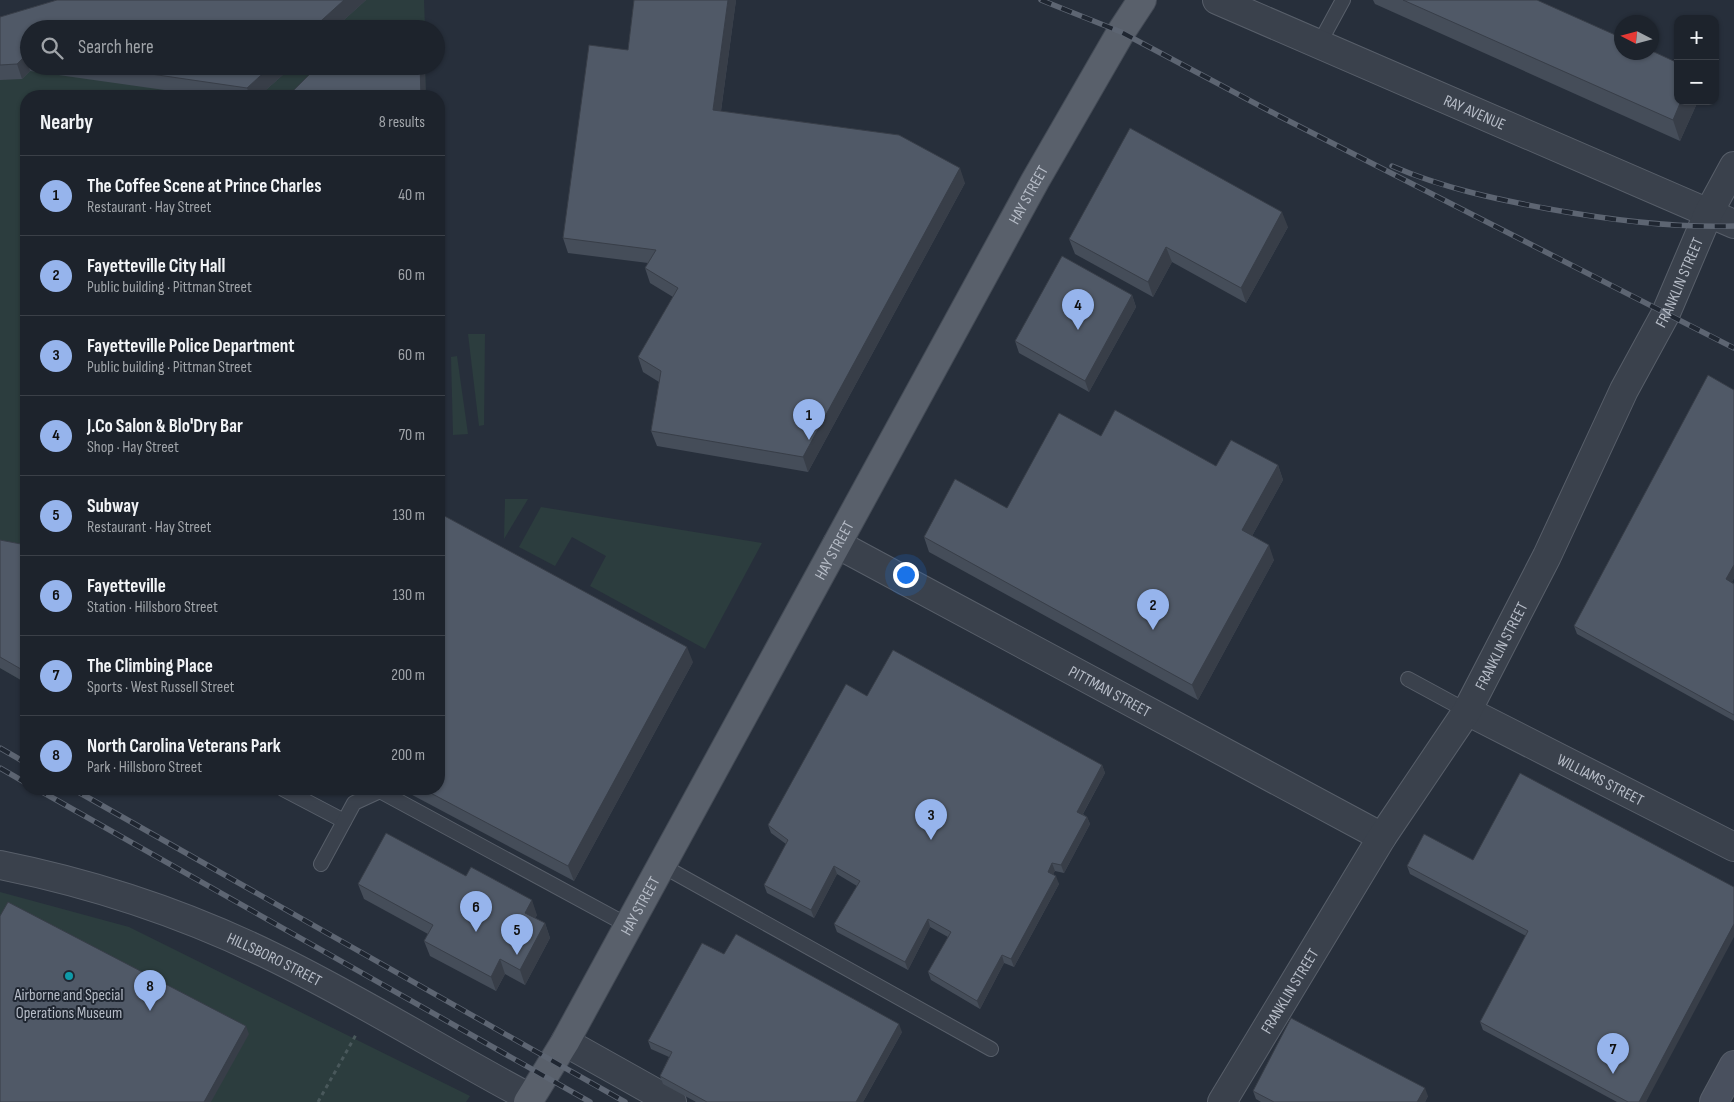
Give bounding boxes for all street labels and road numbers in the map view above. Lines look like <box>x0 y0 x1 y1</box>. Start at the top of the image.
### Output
street label: RAY AVENUE <box>1440 91 1508 135</box>
street label: HAY STREET <box>1005 162 1053 228</box>
street label: FRANKLIN STREET <box>1652 235 1708 331</box>
street label: HAY STREET <box>811 518 859 583</box>
street label: FRANKLIN STREET <box>1472 599 1533 693</box>
street label: PITTMAN STREET <box>1065 662 1154 722</box>
street label: WILLIAMS STREET <box>1553 750 1647 811</box>
street label: HAY STREET <box>617 873 665 939</box>
street label: HILLSBORO STREET <box>224 929 325 991</box>
street label: FRANKLIN STREET <box>1258 945 1324 1037</box>

